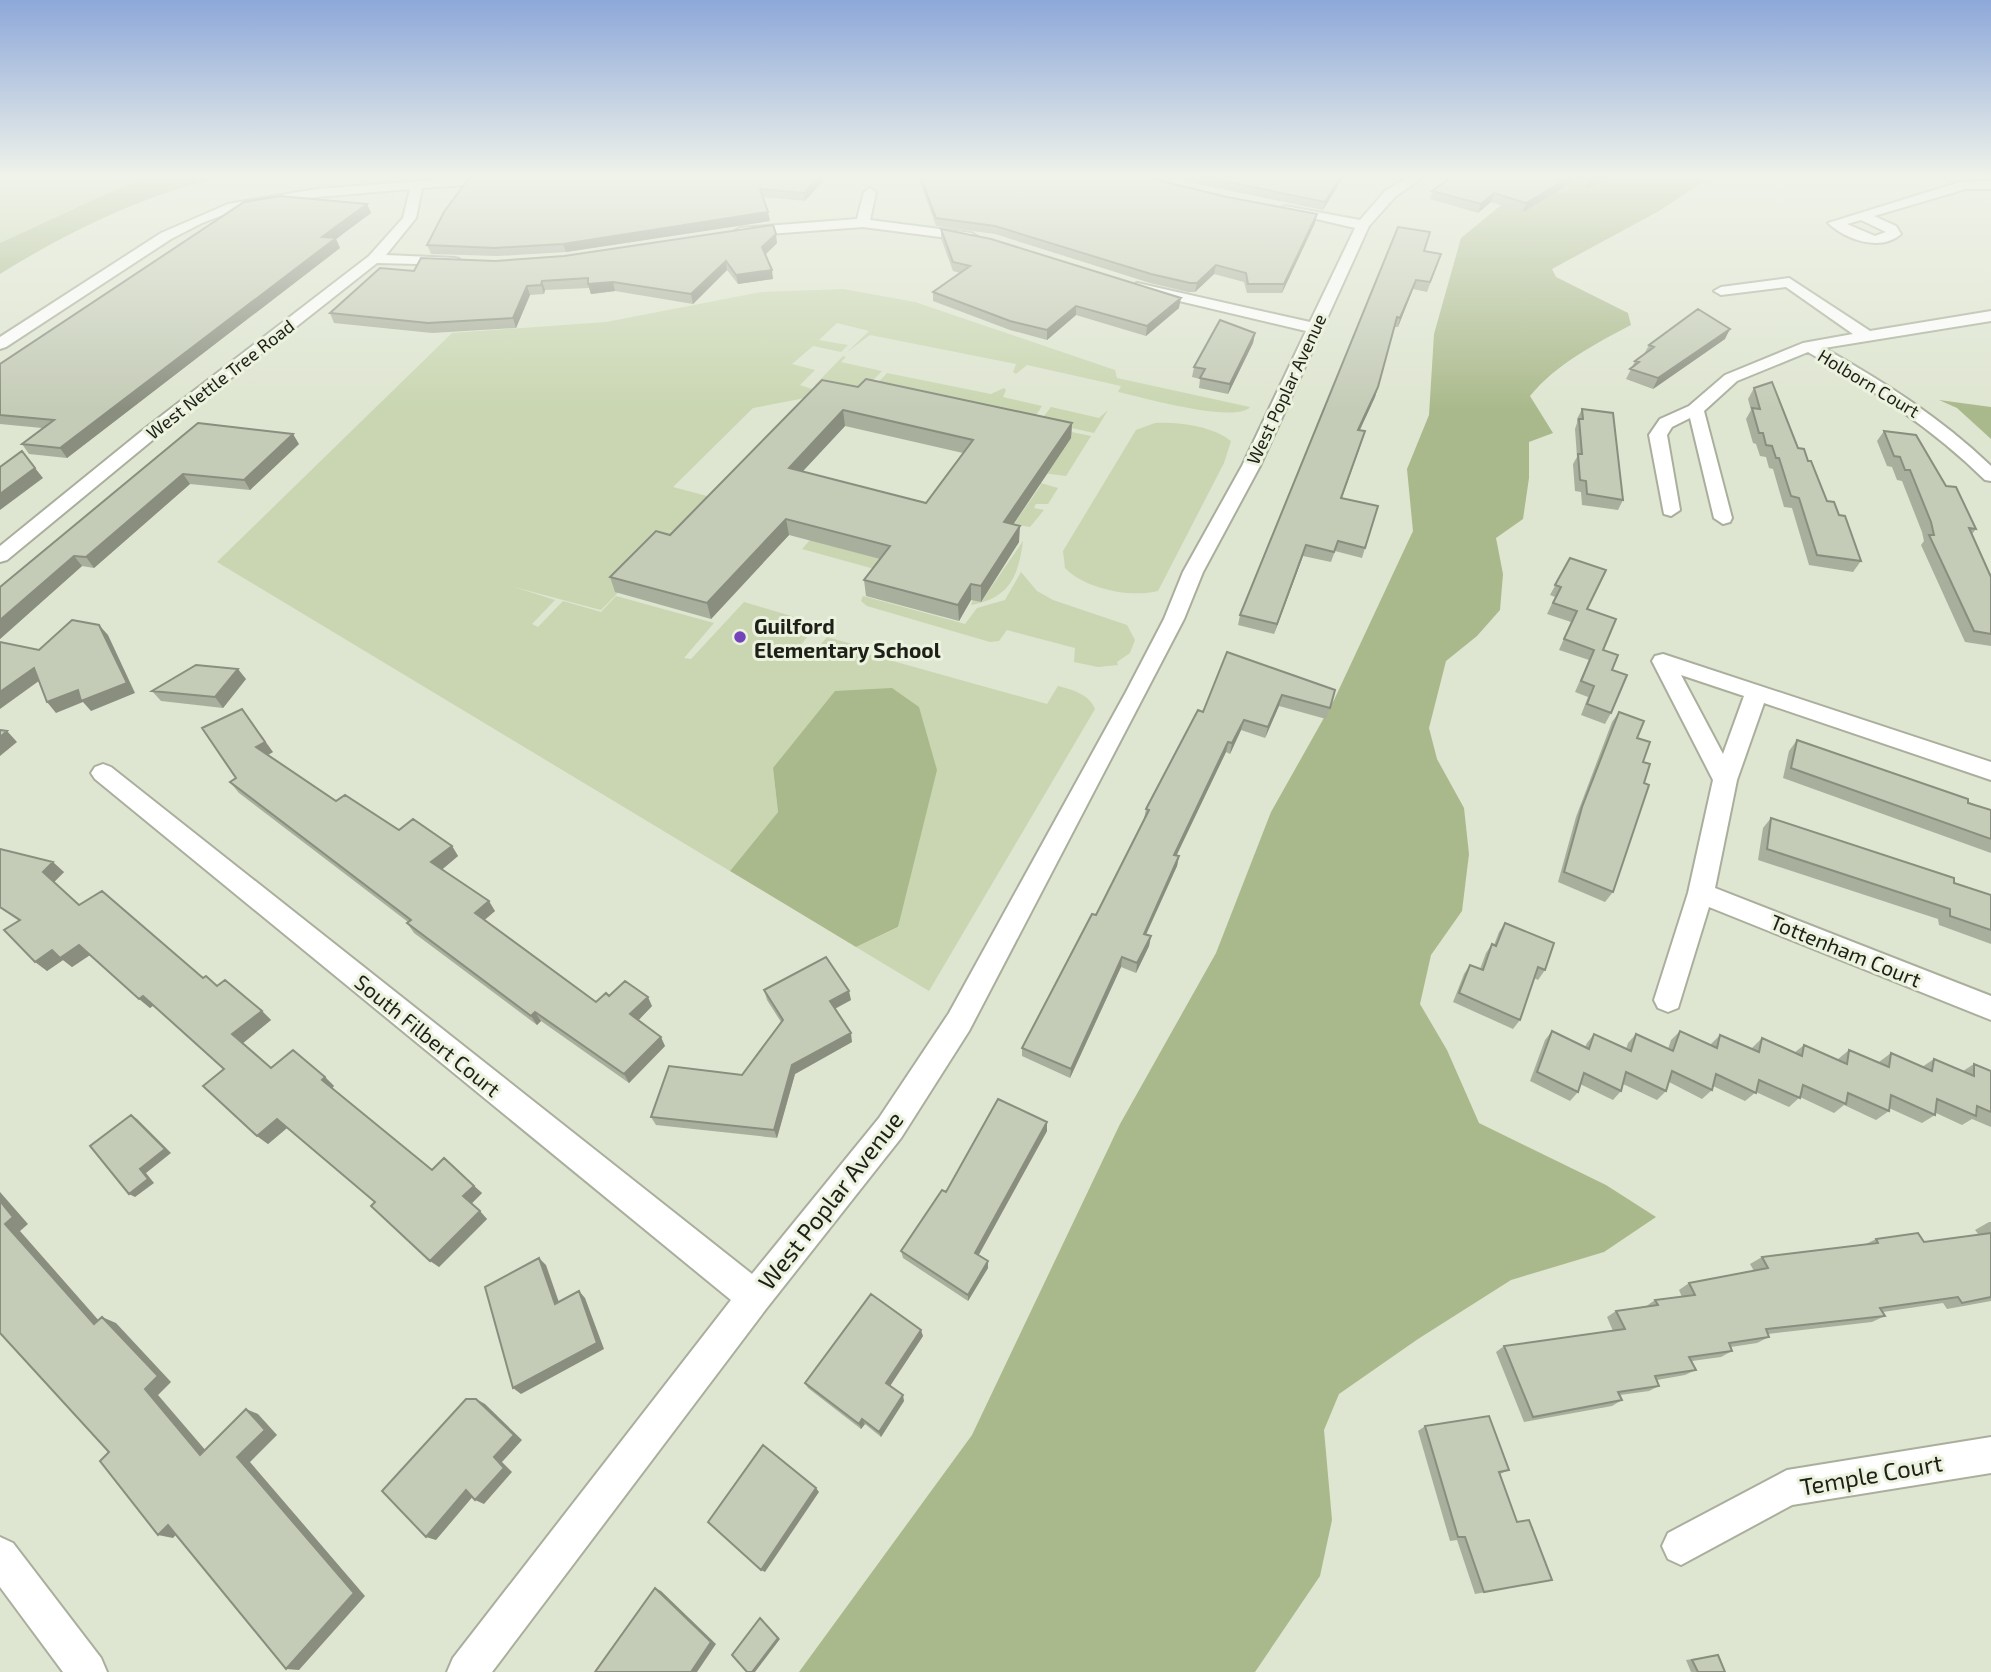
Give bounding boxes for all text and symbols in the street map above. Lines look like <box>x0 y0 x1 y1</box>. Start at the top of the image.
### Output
street label: West Poplar Avenue <box>1241 310 1331 468</box>
street label: West Nettle Tree Road <box>142 314 298 444</box>
street label: Holborn Court <box>1814 344 1924 422</box>
place label: Guilford Elementary School <box>754 613 941 663</box>
marker: Guilford Elementary School <box>732 629 748 645</box>
street label: Tottenham Court <box>1767 908 1925 992</box>
street label: South Filbert Court <box>350 969 506 1101</box>
street label: West Poplar Avenue <box>751 1105 909 1295</box>
street label: Temple Court <box>1797 1447 1945 1501</box>

